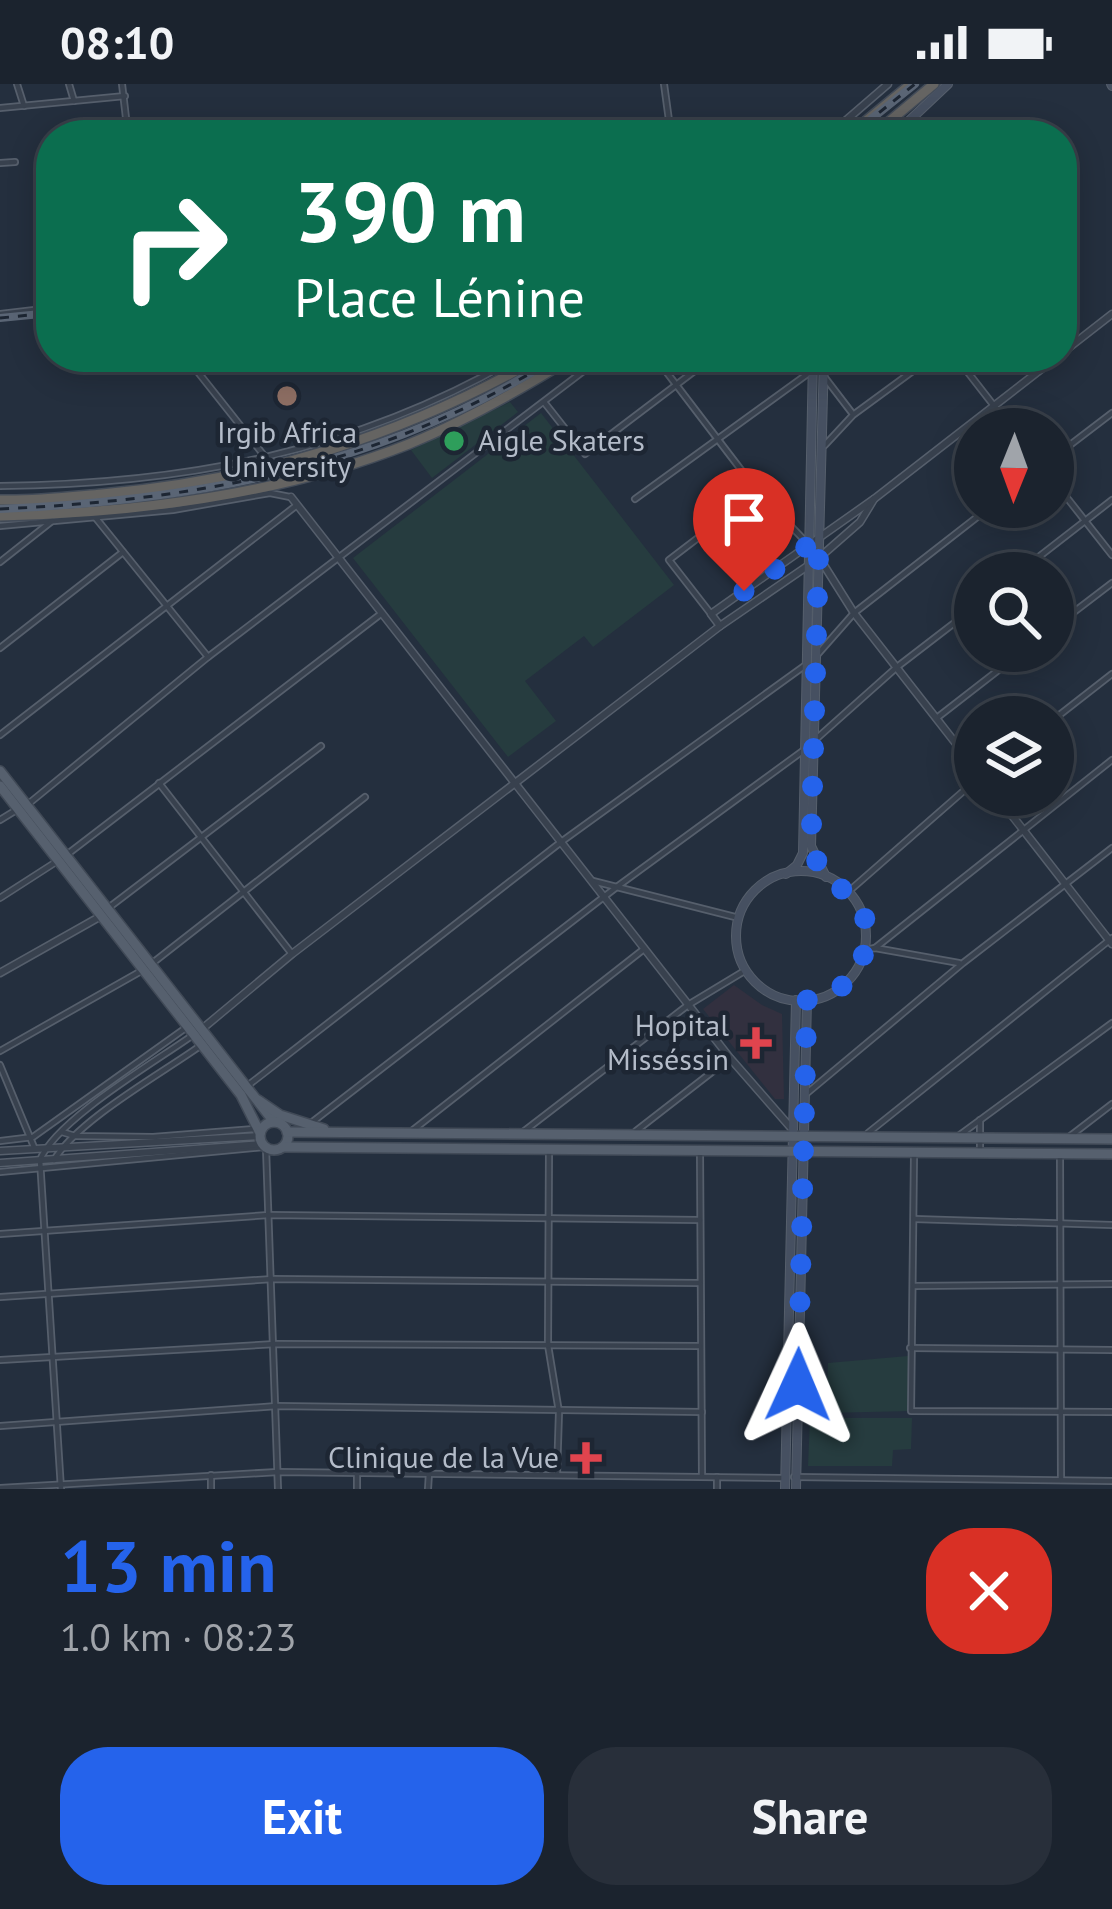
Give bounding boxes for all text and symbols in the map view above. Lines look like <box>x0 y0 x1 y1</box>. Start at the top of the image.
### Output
text: 08:10 <box>60 13 174 71</box>
text: 390 m <box>294 156 526 265</box>
icon: right <box>96 168 252 324</box>
text: Place Lénine <box>294 262 585 332</box>
marker: Irgib Africa University <box>274 383 300 409</box>
north arrow <box>954 408 1074 528</box>
map controls <box>954 408 1074 816</box>
place label: Irgib Africa University <box>217 412 357 485</box>
place label: Aigle Skaters <box>478 420 645 459</box>
marker: Aigle Skaters <box>441 428 467 454</box>
pin <box>693 468 795 591</box>
icon: arrive <box>711 486 777 552</box>
button: search <box>954 552 1074 672</box>
button: layers <box>954 696 1074 816</box>
place label: Hopital Misséssin <box>607 1005 729 1078</box>
marker: Hopital Misséssin <box>740 1027 772 1059</box>
position arrow <box>735 1322 861 1448</box>
place label: Clinique de la Vue <box>328 1437 559 1476</box>
marker: Clinique de la Vue <box>570 1442 602 1474</box>
text: 13 min <box>60 1519 276 1612</box>
button: close <box>926 1528 1052 1654</box>
text: 1.0 km · 08:23 <box>60 1611 296 1662</box>
button: Exit <box>60 1747 544 1885</box>
button: Share <box>568 1747 1052 1885</box>

